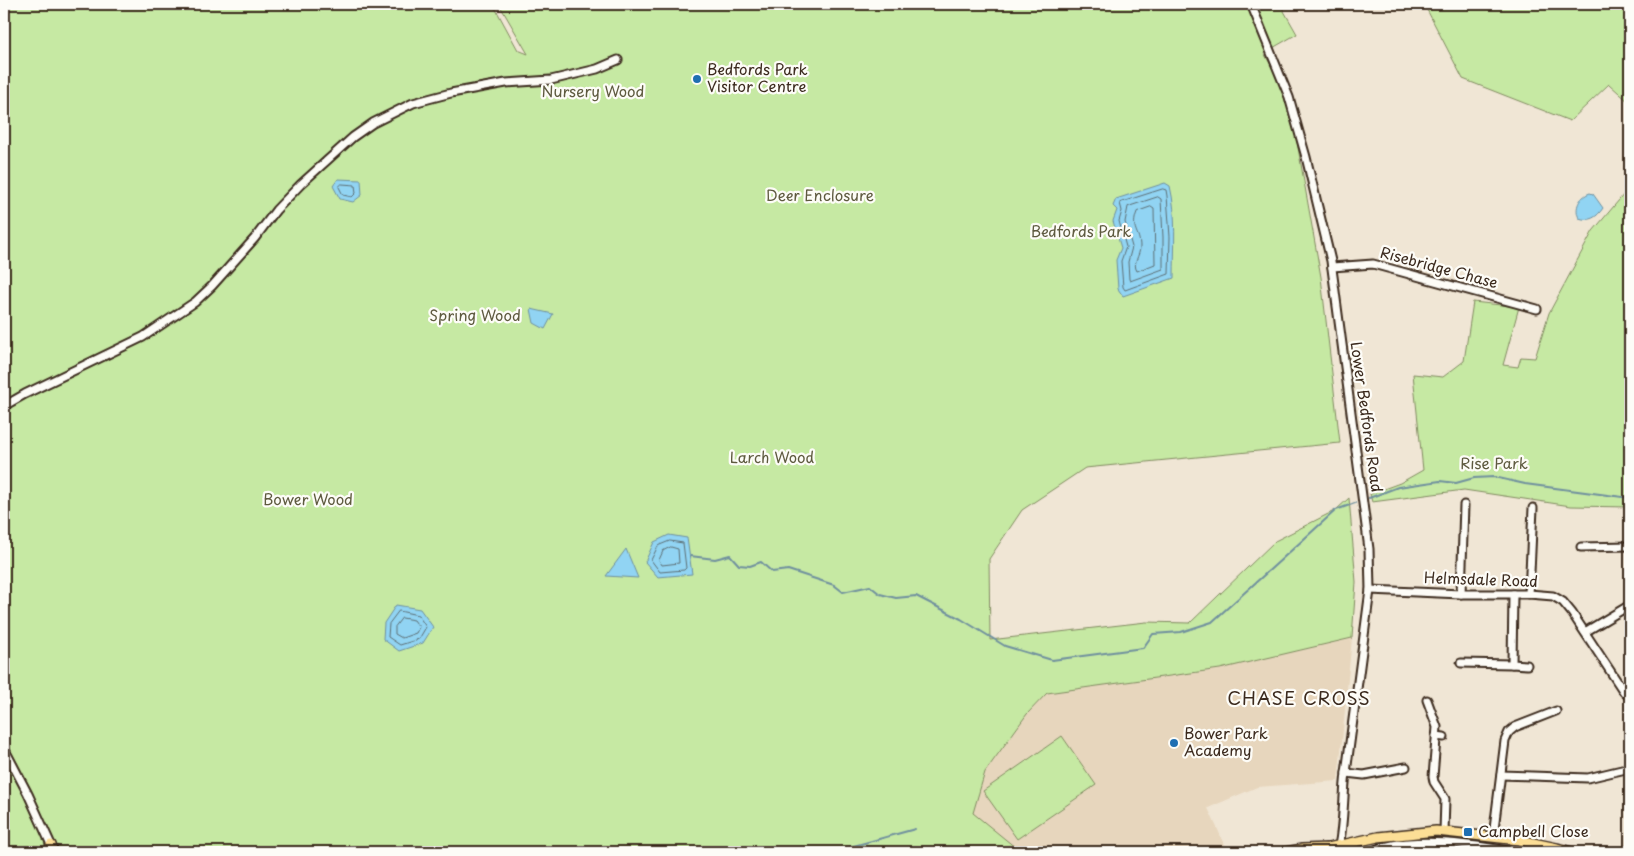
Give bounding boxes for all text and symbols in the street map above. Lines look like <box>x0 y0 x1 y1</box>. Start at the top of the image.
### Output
place label: Bedfords Park Visitor Centre <box>707 57 808 97</box>
marker: Bedfords Park Visitor Centre <box>691 73 703 85</box>
park label: Nursery Wood <box>542 79 644 102</box>
park label: Deer Enclosure <box>766 183 874 206</box>
park label: Bedfords Park <box>1031 219 1131 242</box>
street label: Risebridge Chase <box>1378 240 1501 293</box>
park label: Spring Wood <box>429 303 521 326</box>
street label: Lower Bedfords Road <box>1346 340 1389 494</box>
park label: Larch Wood <box>730 445 814 468</box>
park label: Rise Park <box>1460 451 1528 474</box>
park label: Bower Wood <box>263 487 353 510</box>
street label: Helmsdale Road <box>1424 565 1538 592</box>
district label: CHASE CROSS <box>1227 684 1371 711</box>
place label: Bower Park Academy <box>1184 721 1268 761</box>
marker: Bower Park Academy <box>1168 737 1180 749</box>
place label: Campbell Close <box>1478 819 1589 842</box>
marker: Campbell Close <box>1462 826 1474 838</box>

